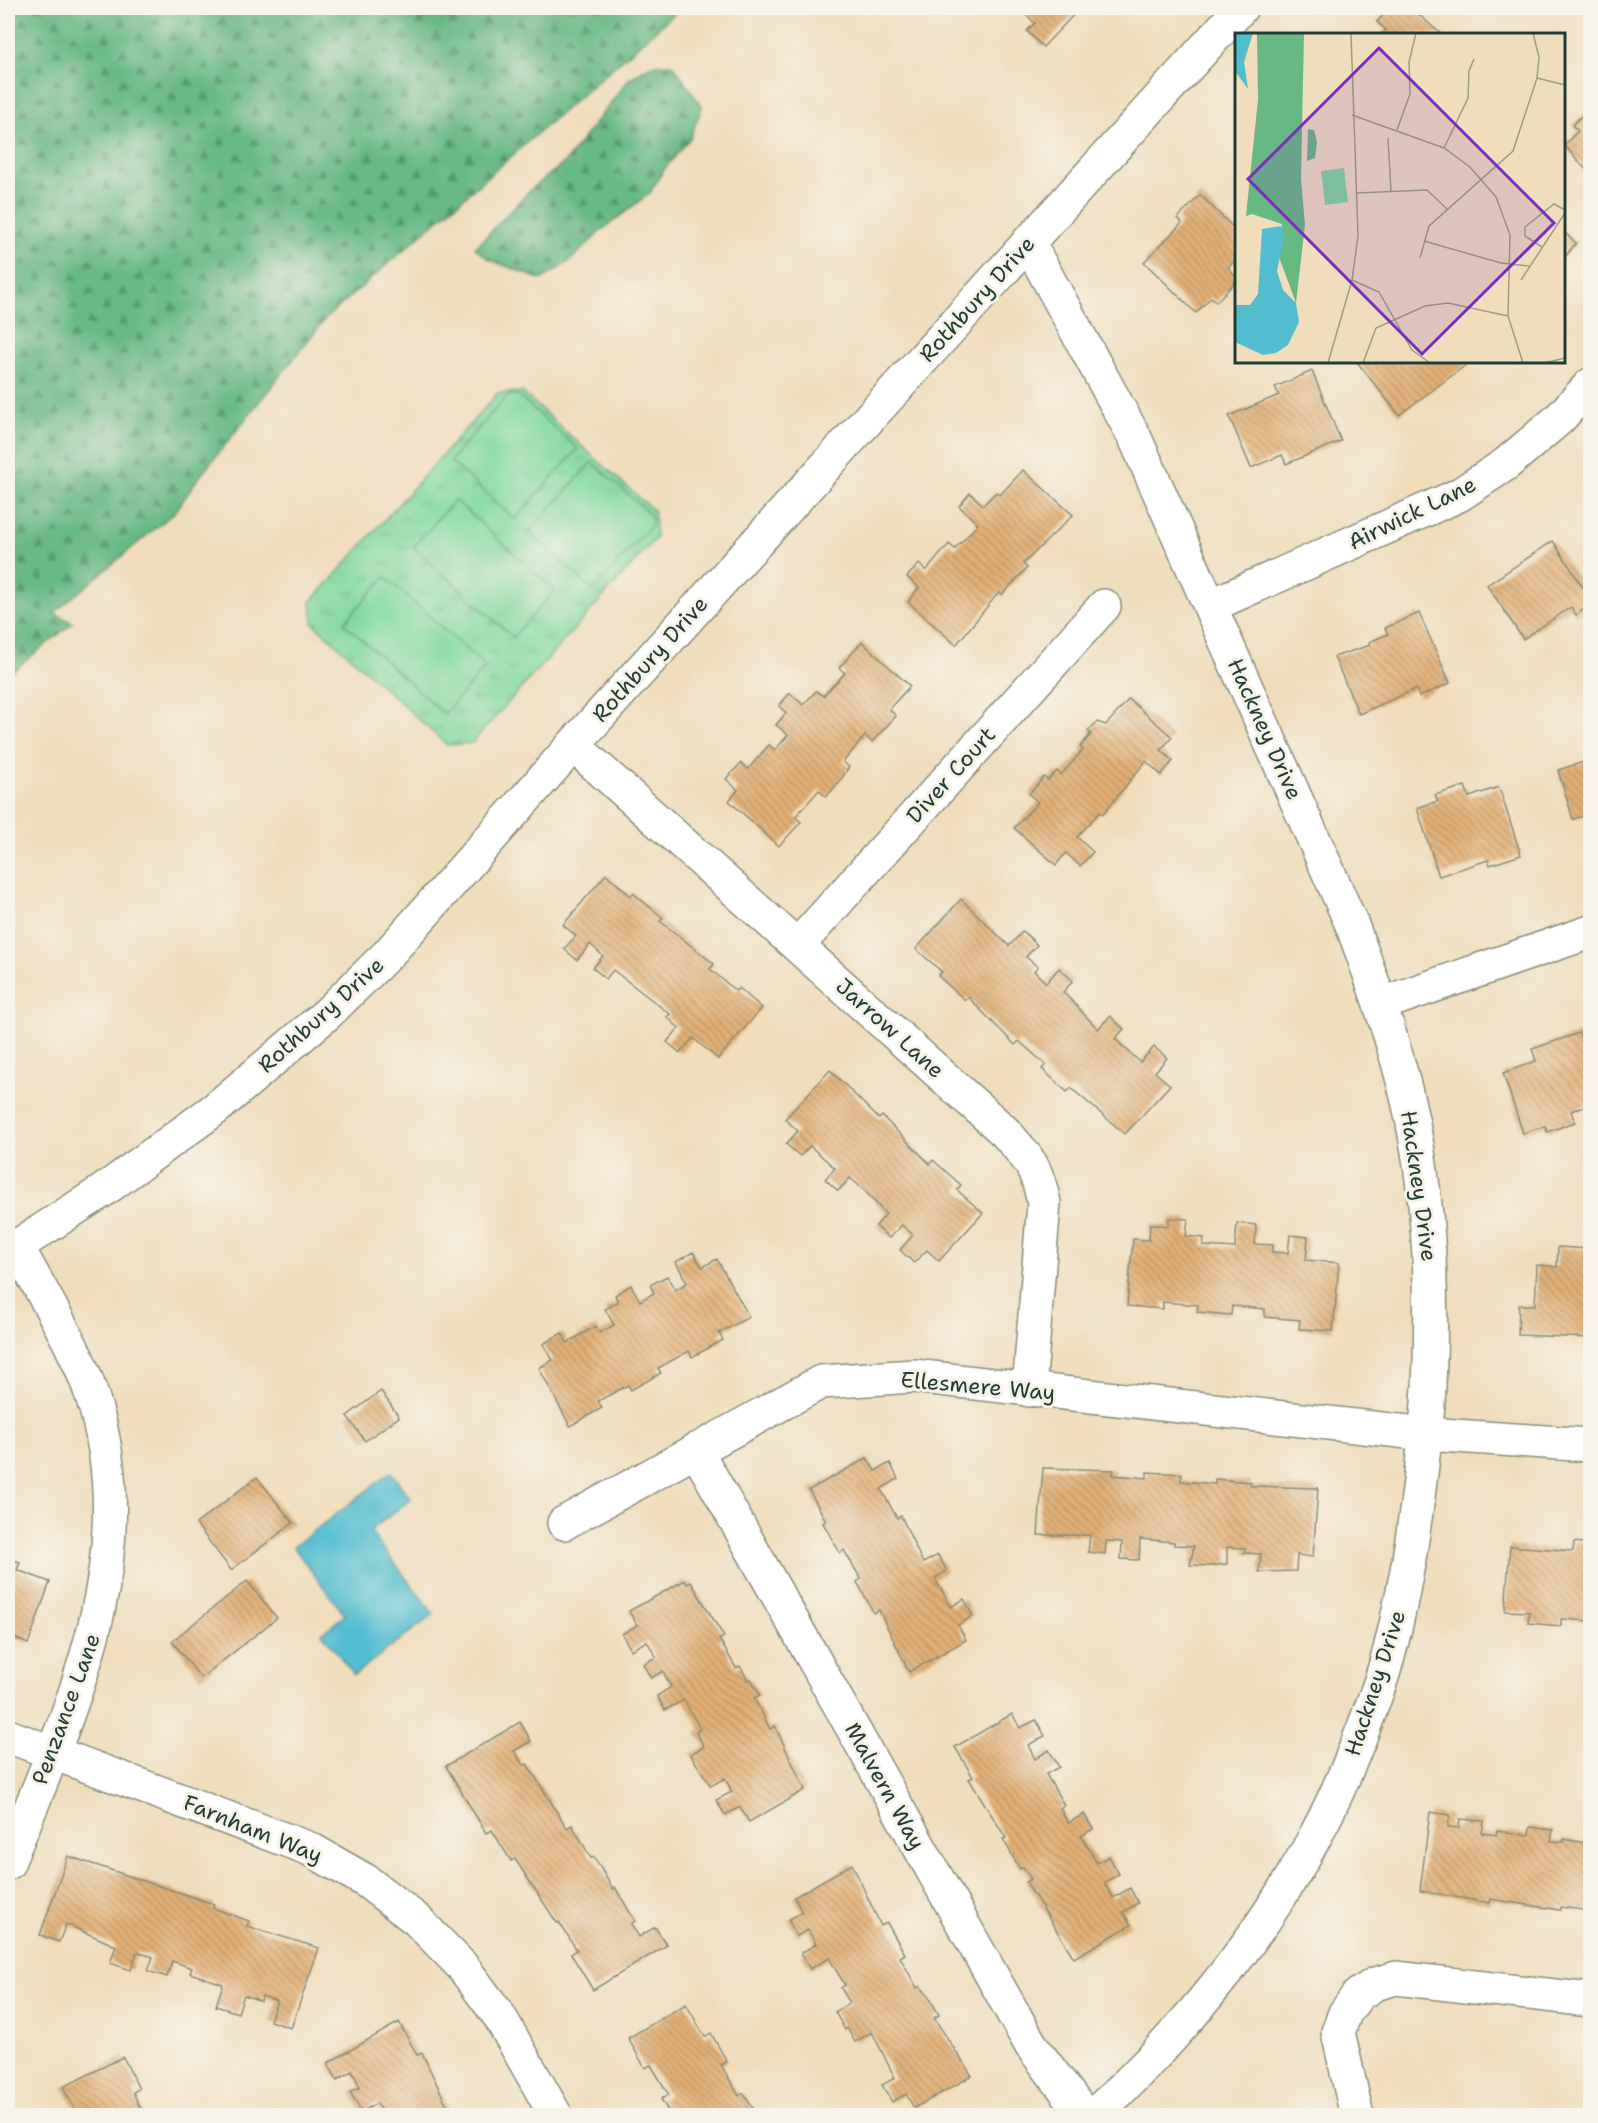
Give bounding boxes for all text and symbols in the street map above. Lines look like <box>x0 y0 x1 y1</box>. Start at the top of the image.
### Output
inset map <box>1235 33 1565 363</box>
street label: Rothbury Drive <box>913 230 1041 368</box>
street label: Airwick Lane <box>1343 470 1481 556</box>
street label: Rothbury Drive <box>586 590 714 728</box>
street label: Hackney Drive <box>1221 654 1309 804</box>
street label: Diver Court <box>900 721 1002 829</box>
street label: Rothbury Drive <box>252 951 390 1079</box>
street label: Jarrow Lane <box>830 972 950 1084</box>
street label: Hackney Drive <box>1394 1109 1444 1263</box>
street label: Ellesmere Way <box>899 1365 1057 1407</box>
street label: Hackney Drive <box>1338 1606 1412 1760</box>
street label: Penzance Lane <box>25 1629 107 1789</box>
street label: Malvern Way <box>838 1717 932 1855</box>
street label: Farnham Way <box>179 1788 327 1870</box>

